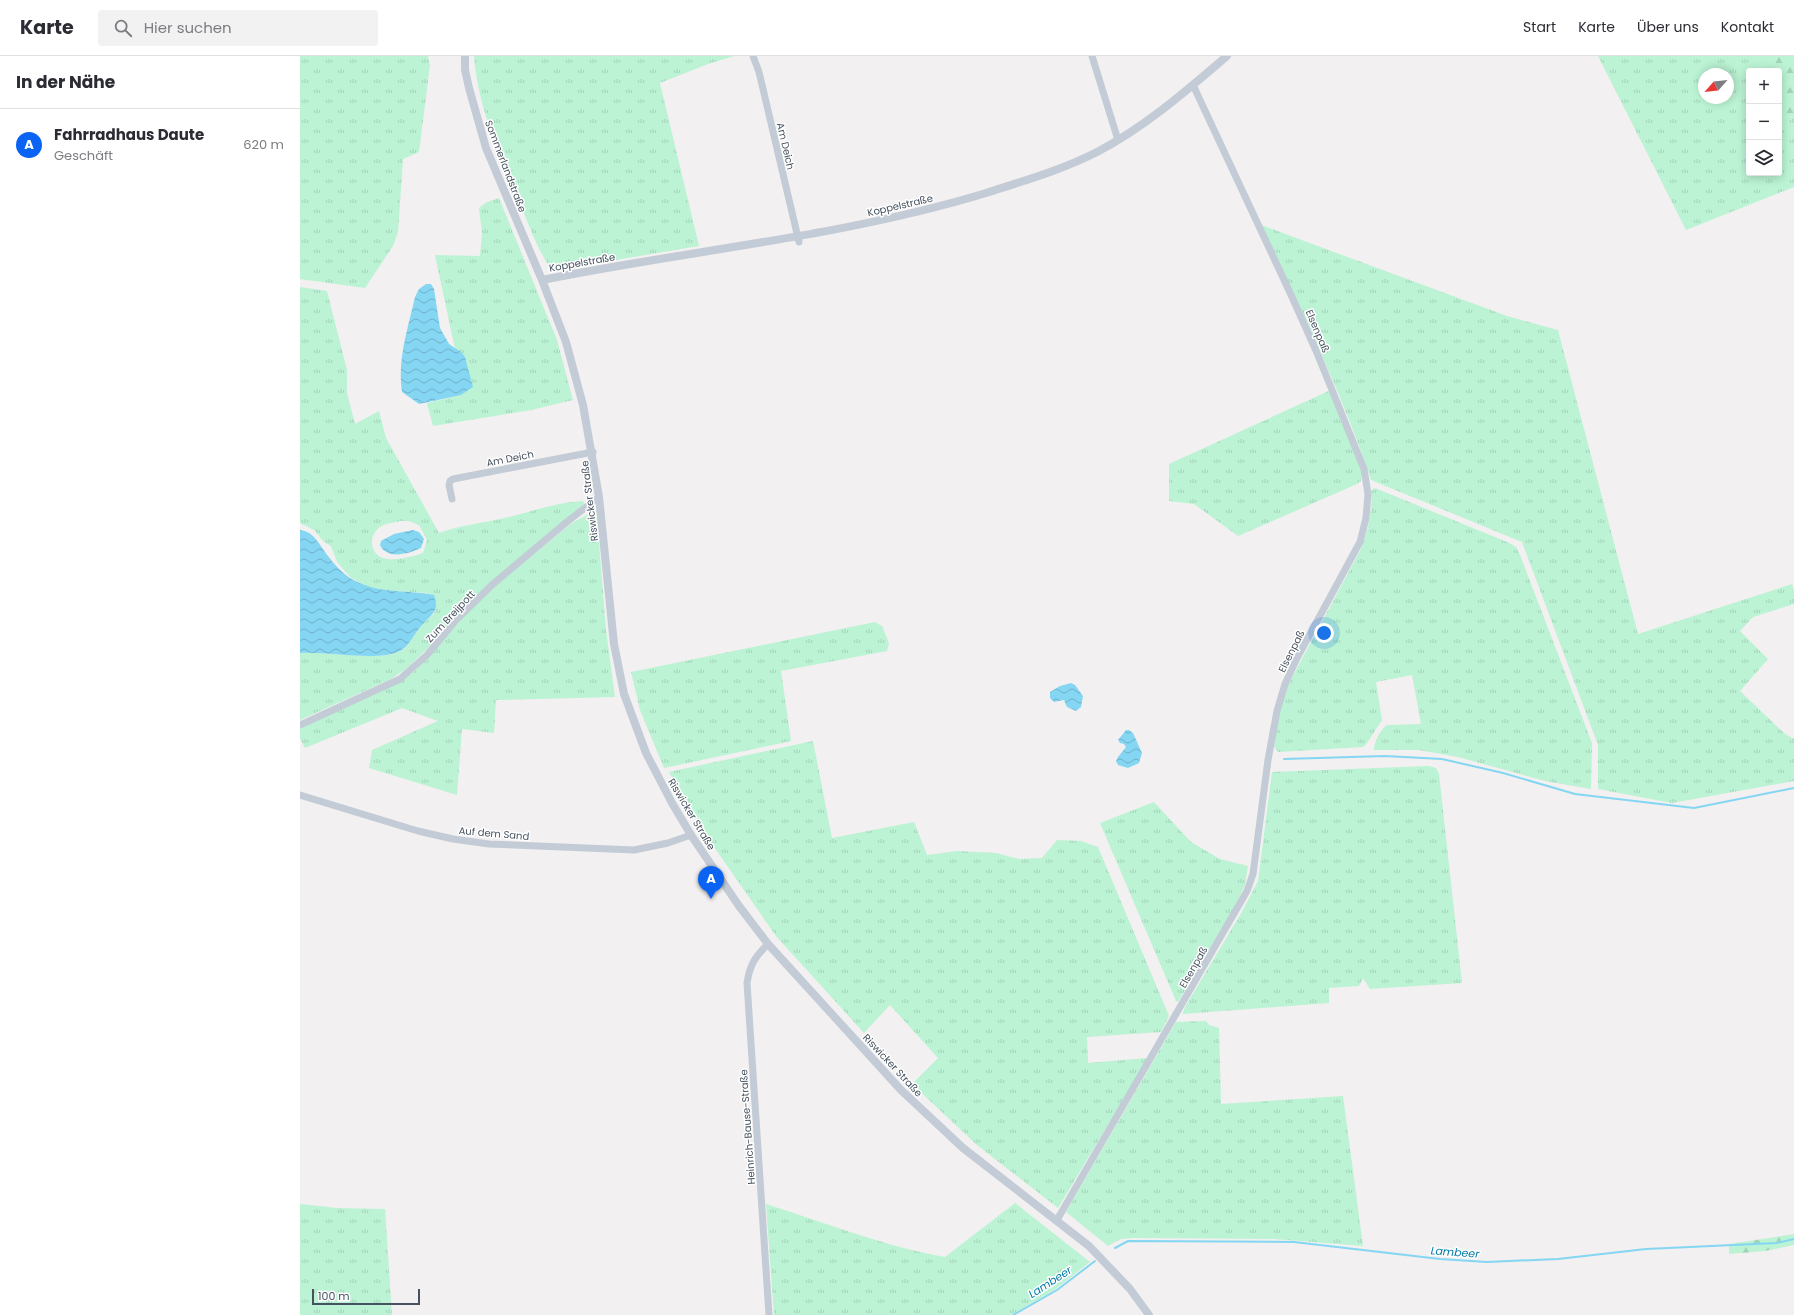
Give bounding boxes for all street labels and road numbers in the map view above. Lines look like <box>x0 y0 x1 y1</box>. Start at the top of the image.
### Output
street label: Sommerlandstraße <box>481 118 530 214</box>
street label: Am Deich <box>773 121 798 171</box>
street label: Koppelstraße <box>866 191 934 220</box>
street label: Koppelstraße <box>548 249 616 276</box>
street label: Elsenpaß <box>1302 307 1333 355</box>
street label: Am Deich <box>485 447 535 470</box>
street label: Riswicker Straße <box>577 460 602 542</box>
street label: Zum Breijpott <box>422 587 479 646</box>
street label: Elsenpaß <box>1274 627 1309 675</box>
street label: Riswicker Straße <box>664 776 719 853</box>
street label: Auf dem Sand <box>458 823 530 844</box>
street label: Elsenpaß <box>1176 944 1211 991</box>
street label: Riswicker Straße <box>859 1031 926 1100</box>
street label: Heinrich-Bause-Straße <box>736 1069 759 1185</box>

